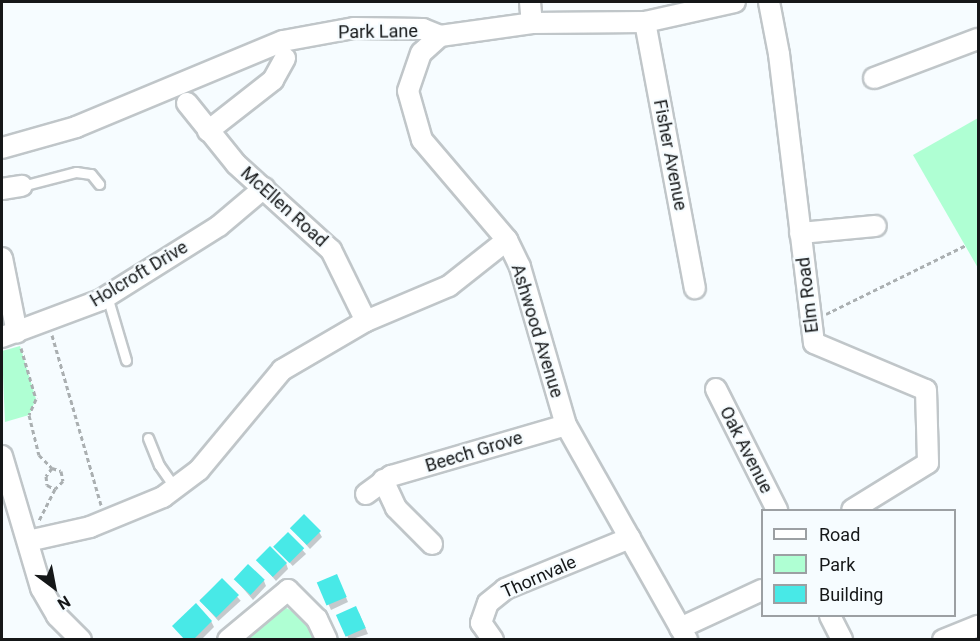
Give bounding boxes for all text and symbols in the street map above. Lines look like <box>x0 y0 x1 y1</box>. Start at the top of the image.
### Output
street label: Park Lane <box>338 21 418 43</box>
street label: Fisher Avenue <box>649 98 691 212</box>
street label: McEllen Road <box>236 162 332 252</box>
street label: Holcroft Drive <box>86 236 192 312</box>
street label: Elm Road <box>793 256 823 334</box>
street label: Ashwood Avenue <box>506 262 568 400</box>
street label: Oak Avenue <box>715 403 777 497</box>
street label: Beech Grove <box>423 427 525 477</box>
legend <box>761 509 956 617</box>
text: Road <box>819 524 860 545</box>
street label: Thornvale <box>498 551 580 603</box>
text: Park <box>819 554 855 575</box>
north arrow <box>24 557 84 617</box>
text: Building <box>819 584 883 605</box>
text: N <box>54 592 74 614</box>

